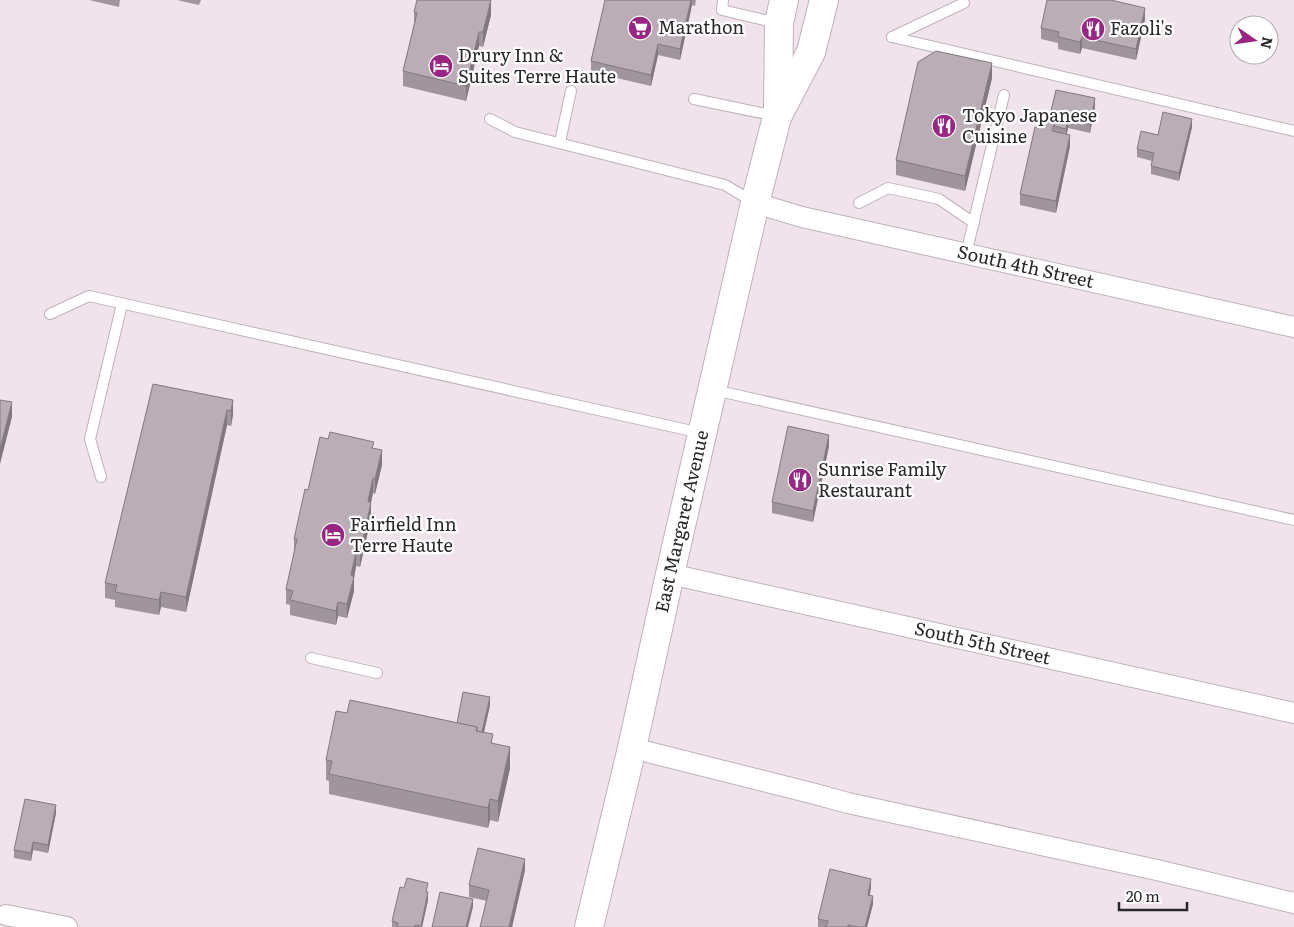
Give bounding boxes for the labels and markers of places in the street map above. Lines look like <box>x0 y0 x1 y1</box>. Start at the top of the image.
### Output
place label: Marathon <box>658 13 744 40</box>
place label: Fazoli's <box>1110 14 1172 41</box>
supermarket icon: Marathon <box>627 15 653 41</box>
restaurant icon: Fazoli's <box>1080 16 1106 42</box>
place label: Drury Inn & Suites Terre Haute <box>458 41 616 89</box>
hotel icon: Drury Inn & Suites Terre Haute <box>428 53 454 79</box>
place label: Tokyo Japanese Cuisine <box>962 101 1097 149</box>
restaurant icon: Tokyo Japanese Cuisine <box>931 113 957 139</box>
place label: Sunrise Family Restaurant <box>818 455 947 503</box>
restaurant icon: Sunrise Family Restaurant <box>787 467 813 493</box>
place label: Fairfield Inn Terre Haute <box>350 510 457 558</box>
hotel icon: Fairfield Inn Terre Haute <box>320 522 346 548</box>

